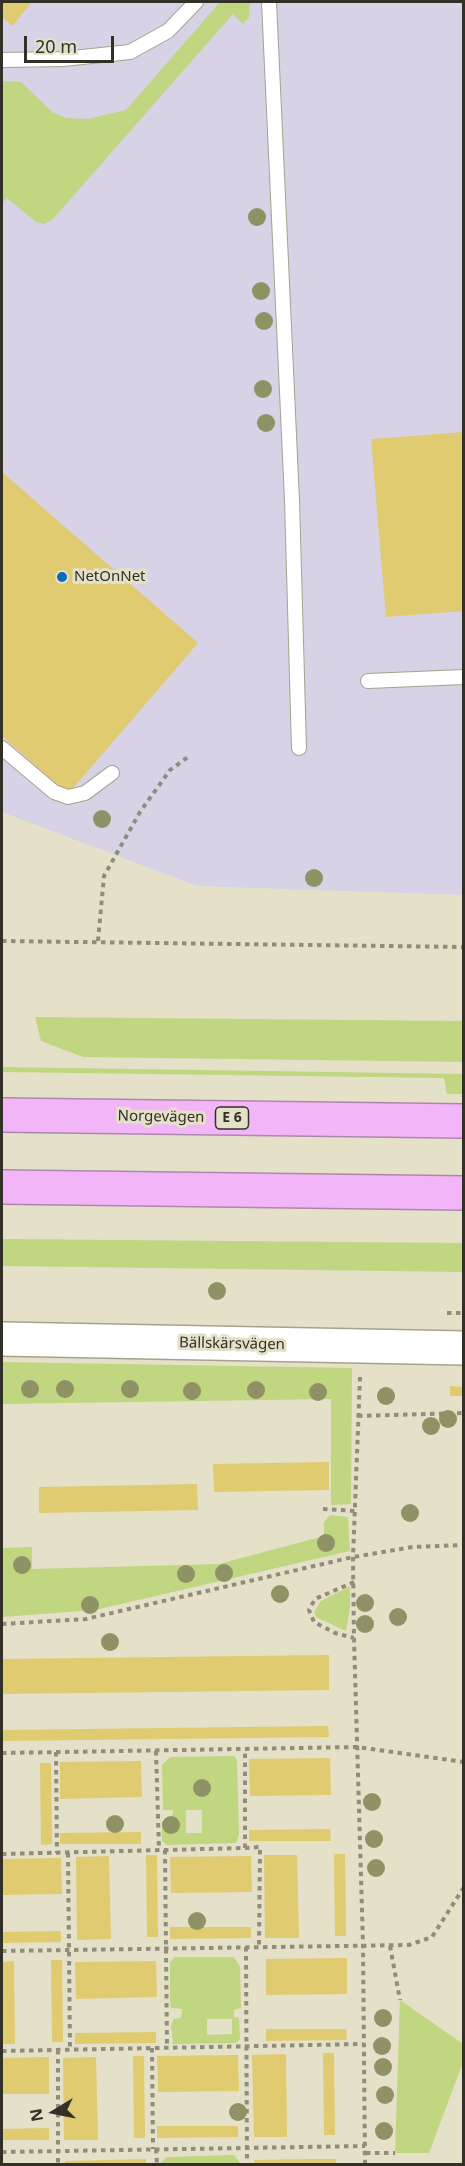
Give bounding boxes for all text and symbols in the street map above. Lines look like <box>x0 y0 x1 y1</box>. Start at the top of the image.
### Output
scale bar <box>27 24 117 62</box>
text: 20 m <box>35 34 77 58</box>
place label: NetOnNet <box>74 568 146 586</box>
marker: NetOnNet <box>55 570 69 584</box>
street label: Norgevägen <box>117 1107 205 1127</box>
road number: E 6 <box>216 1107 248 1129</box>
street label: Bällskärsvägen <box>179 1334 285 1354</box>
north arrow <box>24 2082 84 2142</box>
text: N <box>24 2107 48 2123</box>

